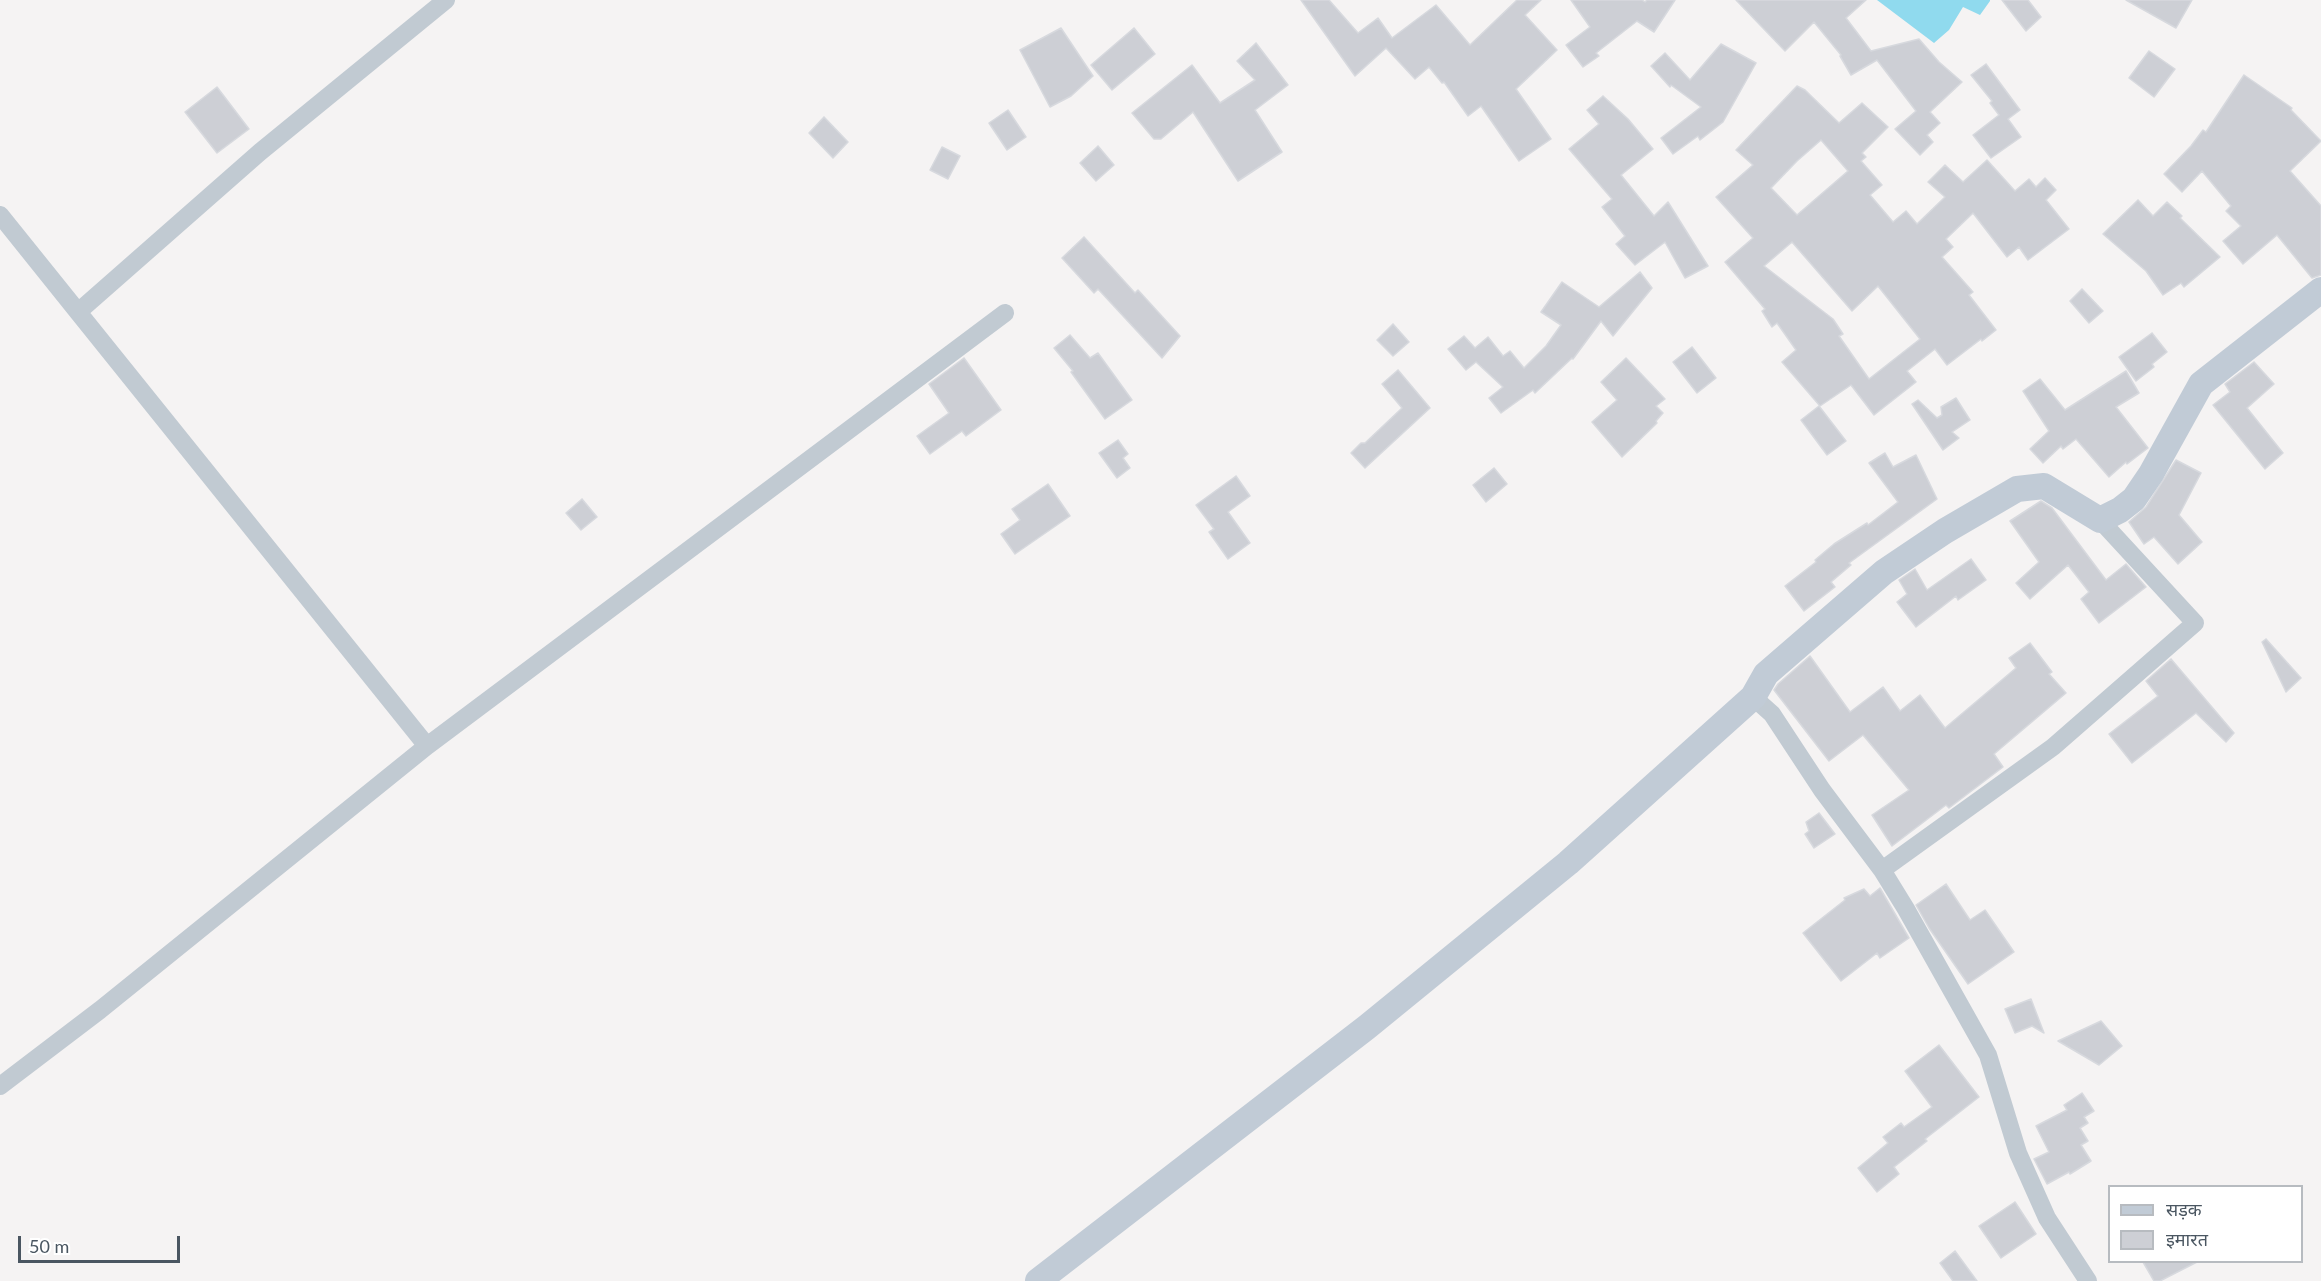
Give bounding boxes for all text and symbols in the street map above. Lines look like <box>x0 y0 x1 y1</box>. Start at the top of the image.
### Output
legend <box>2108 1185 2303 1263</box>
text: सड़क <box>2166 1198 2202 1220</box>
scale bar <box>21 1224 183 1262</box>
text: इमारत <box>2166 1228 2208 1250</box>
text: 50 m <box>29 1235 69 1257</box>

